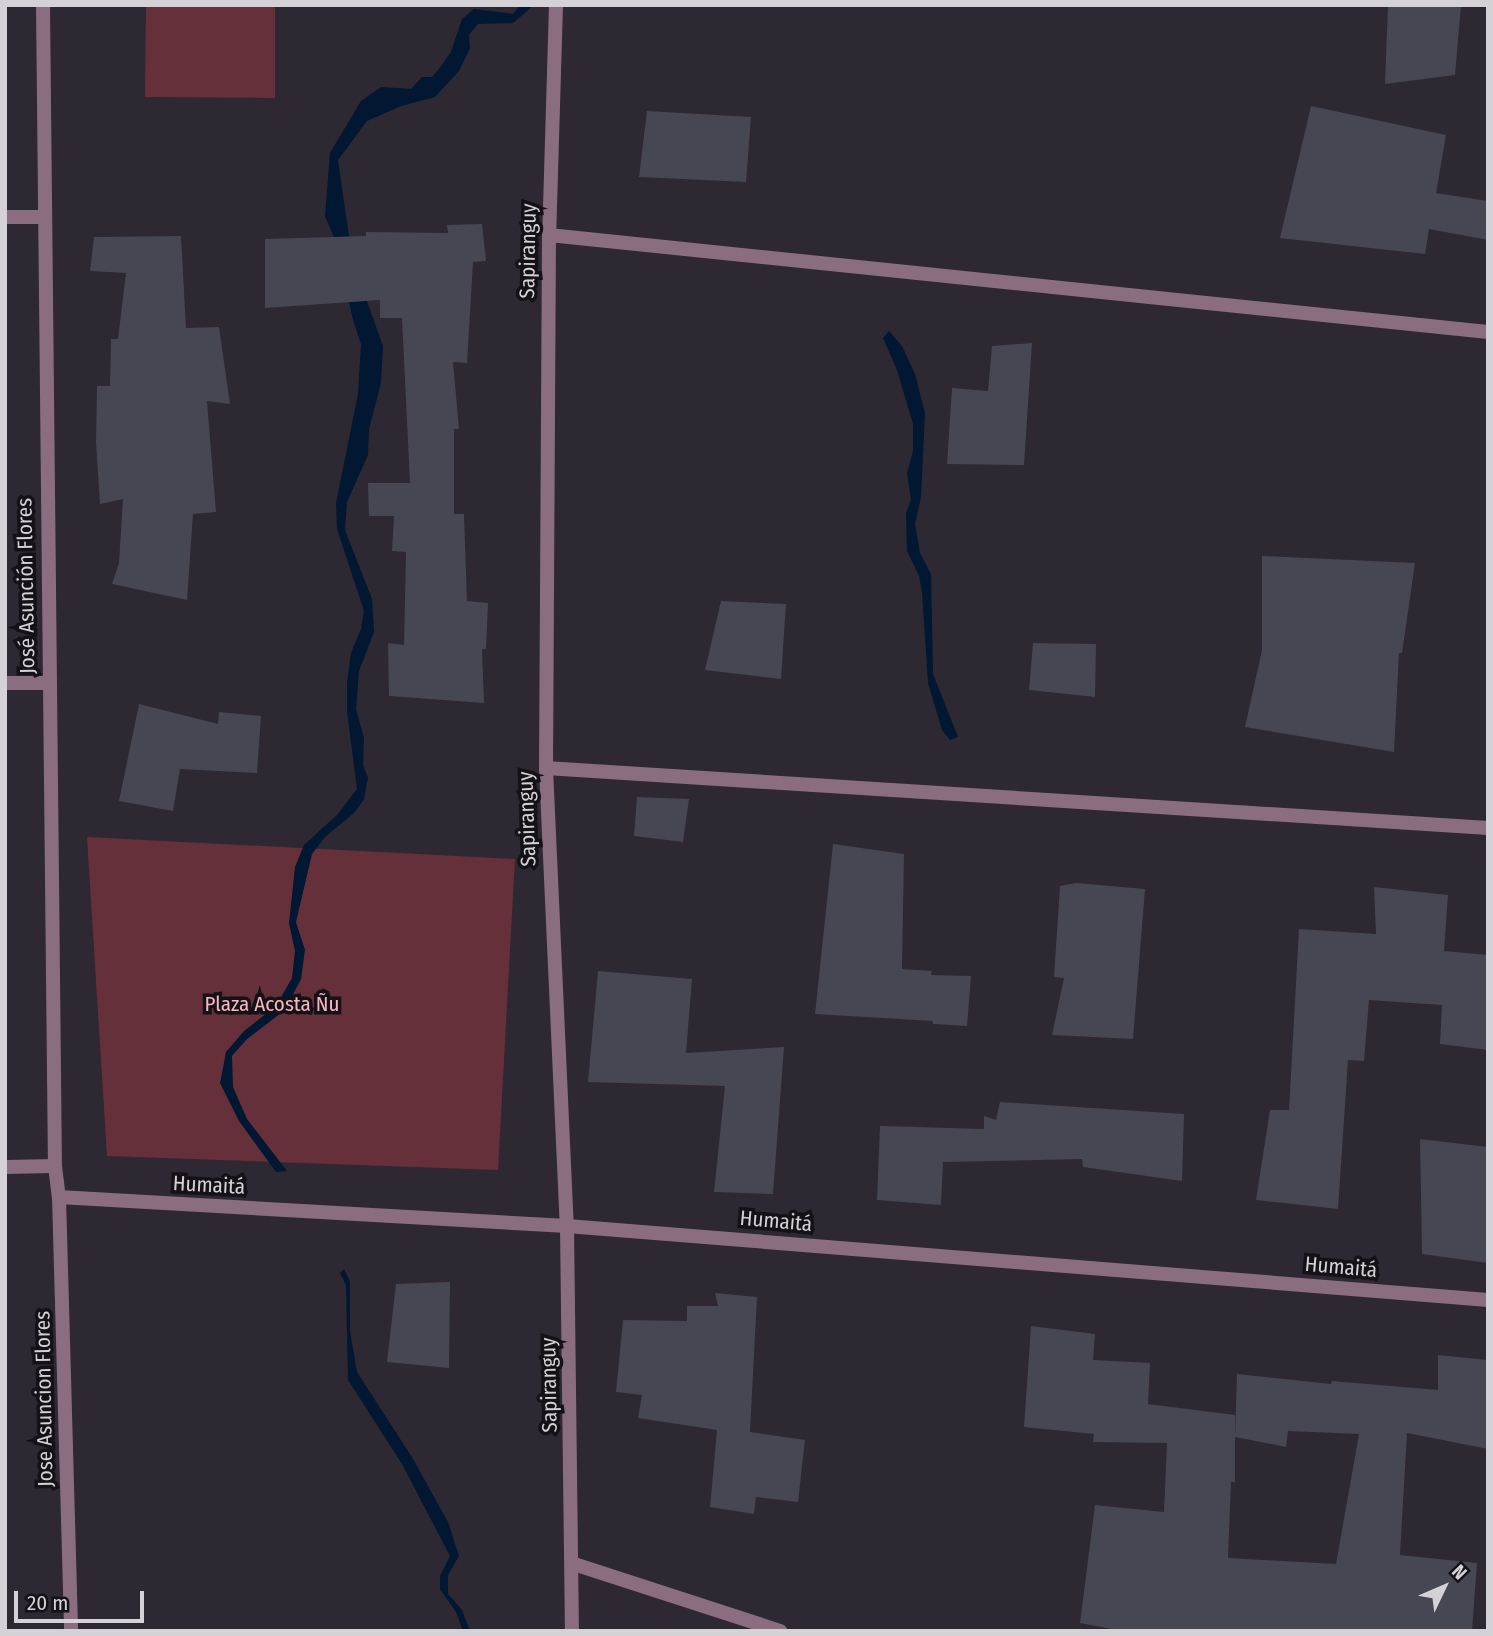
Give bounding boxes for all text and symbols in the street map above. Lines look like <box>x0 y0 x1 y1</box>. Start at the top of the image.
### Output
street label: Sapiranguy <box>515 203 541 299</box>
street label: José Asunción Flores <box>12 498 40 674</box>
street label: Sapiranguy <box>513 771 541 867</box>
park label: Plaza Acosta Ñu <box>204 991 340 1017</box>
street label: Humaitá <box>172 1171 246 1199</box>
street label: Humaitá <box>739 1205 813 1237</box>
street label: Humaitá <box>1304 1251 1378 1283</box>
street label: Jose Asuncion Flores <box>30 1311 58 1487</box>
street label: Sapiranguy <box>536 1337 562 1433</box>
north arrow <box>1409 1552 1479 1622</box>
text: N <box>1447 1560 1472 1584</box>
scale bar <box>18 1576 147 1620</box>
text: 20 m <box>27 1590 68 1616</box>

